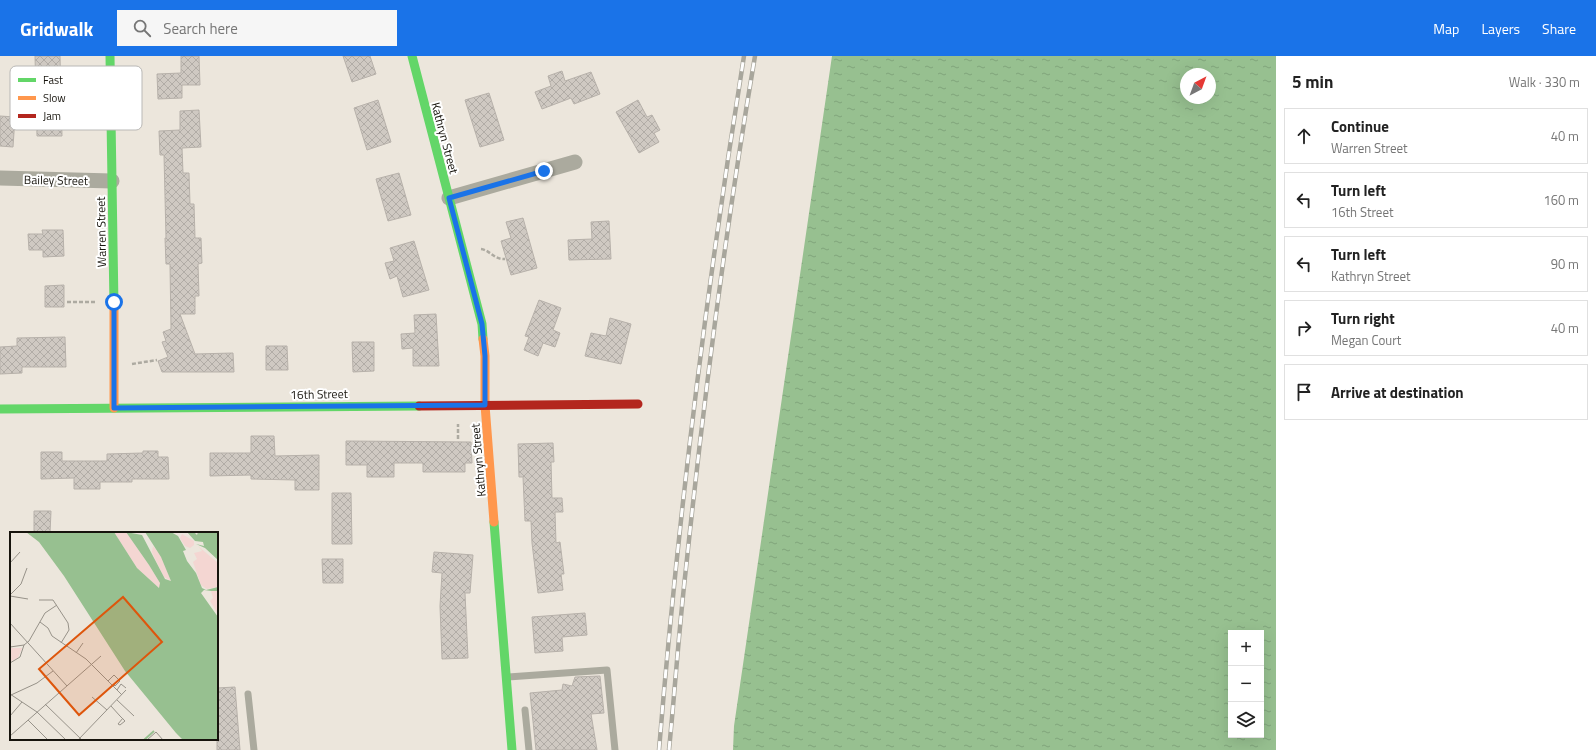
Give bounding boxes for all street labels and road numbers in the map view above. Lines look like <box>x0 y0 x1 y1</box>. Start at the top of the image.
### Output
street label: Kathryn Street <box>426 100 464 177</box>
street label: Bailey Street <box>24 170 89 190</box>
street label: Warren Street <box>91 196 111 268</box>
street label: 16th Street <box>290 384 349 404</box>
street label: Kathryn Street <box>465 422 491 497</box>

